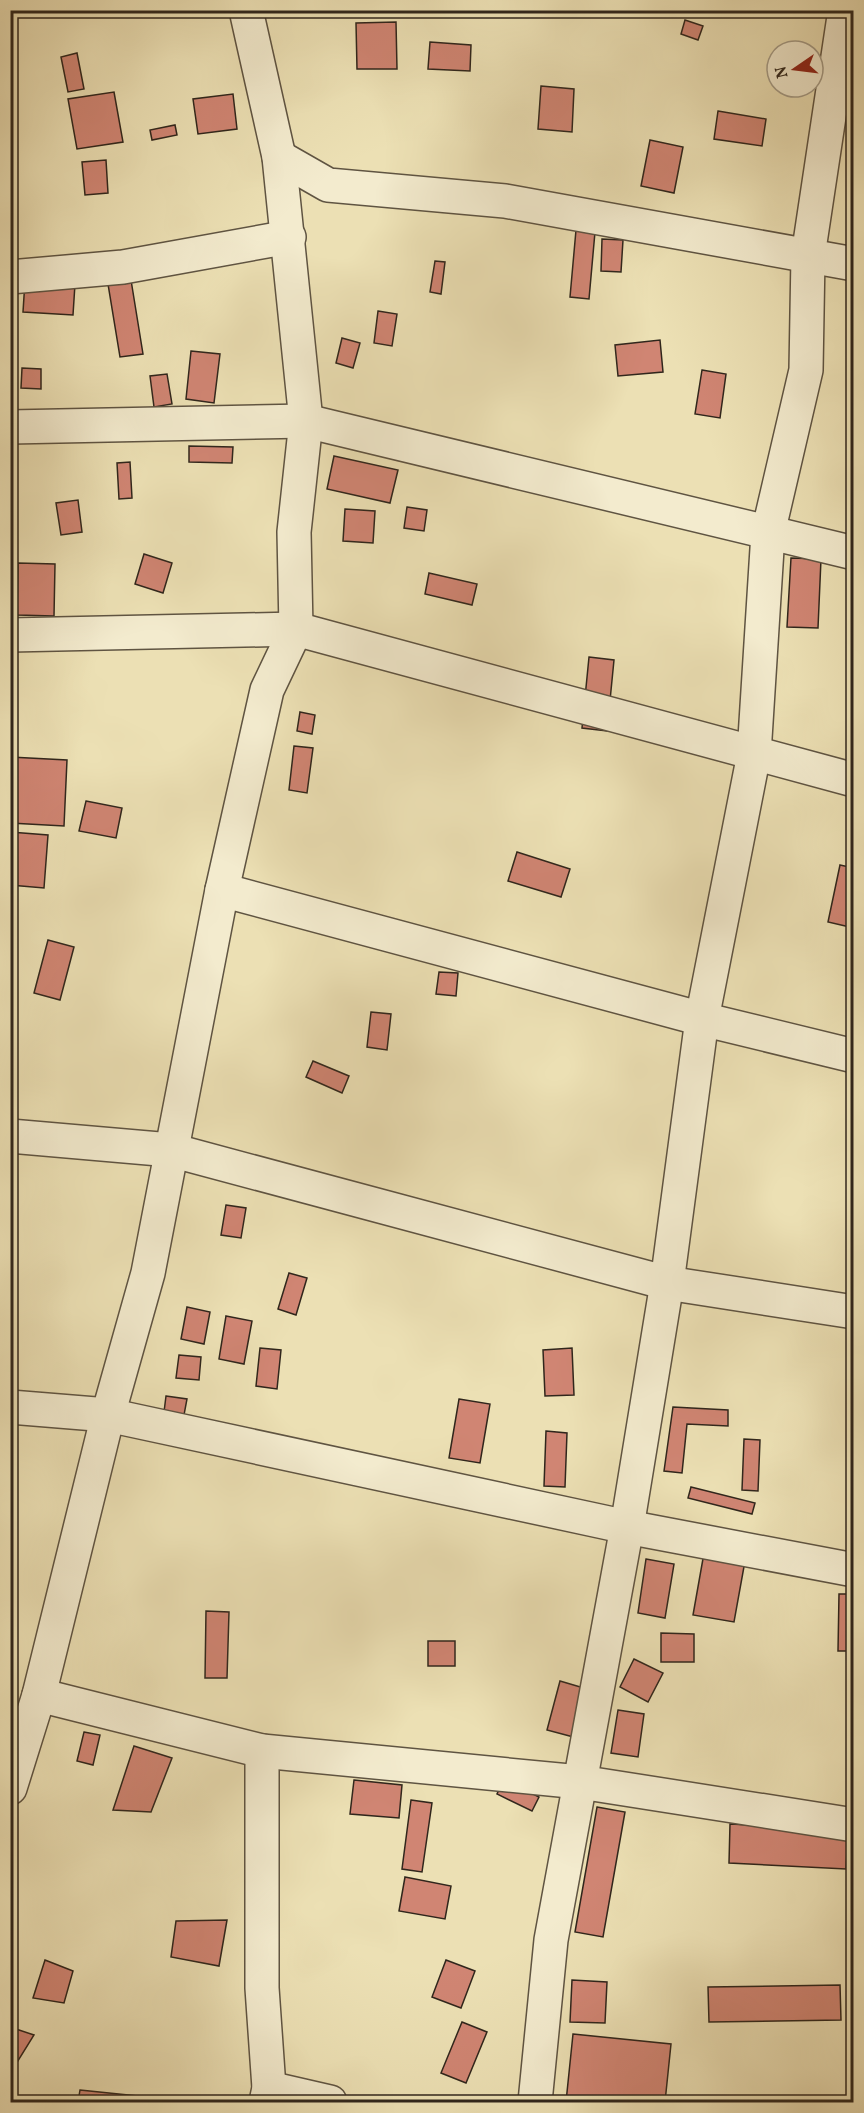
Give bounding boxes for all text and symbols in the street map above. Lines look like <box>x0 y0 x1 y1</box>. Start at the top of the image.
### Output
north arrow <box>765 39 825 99</box>
text: N <box>770 63 794 80</box>

